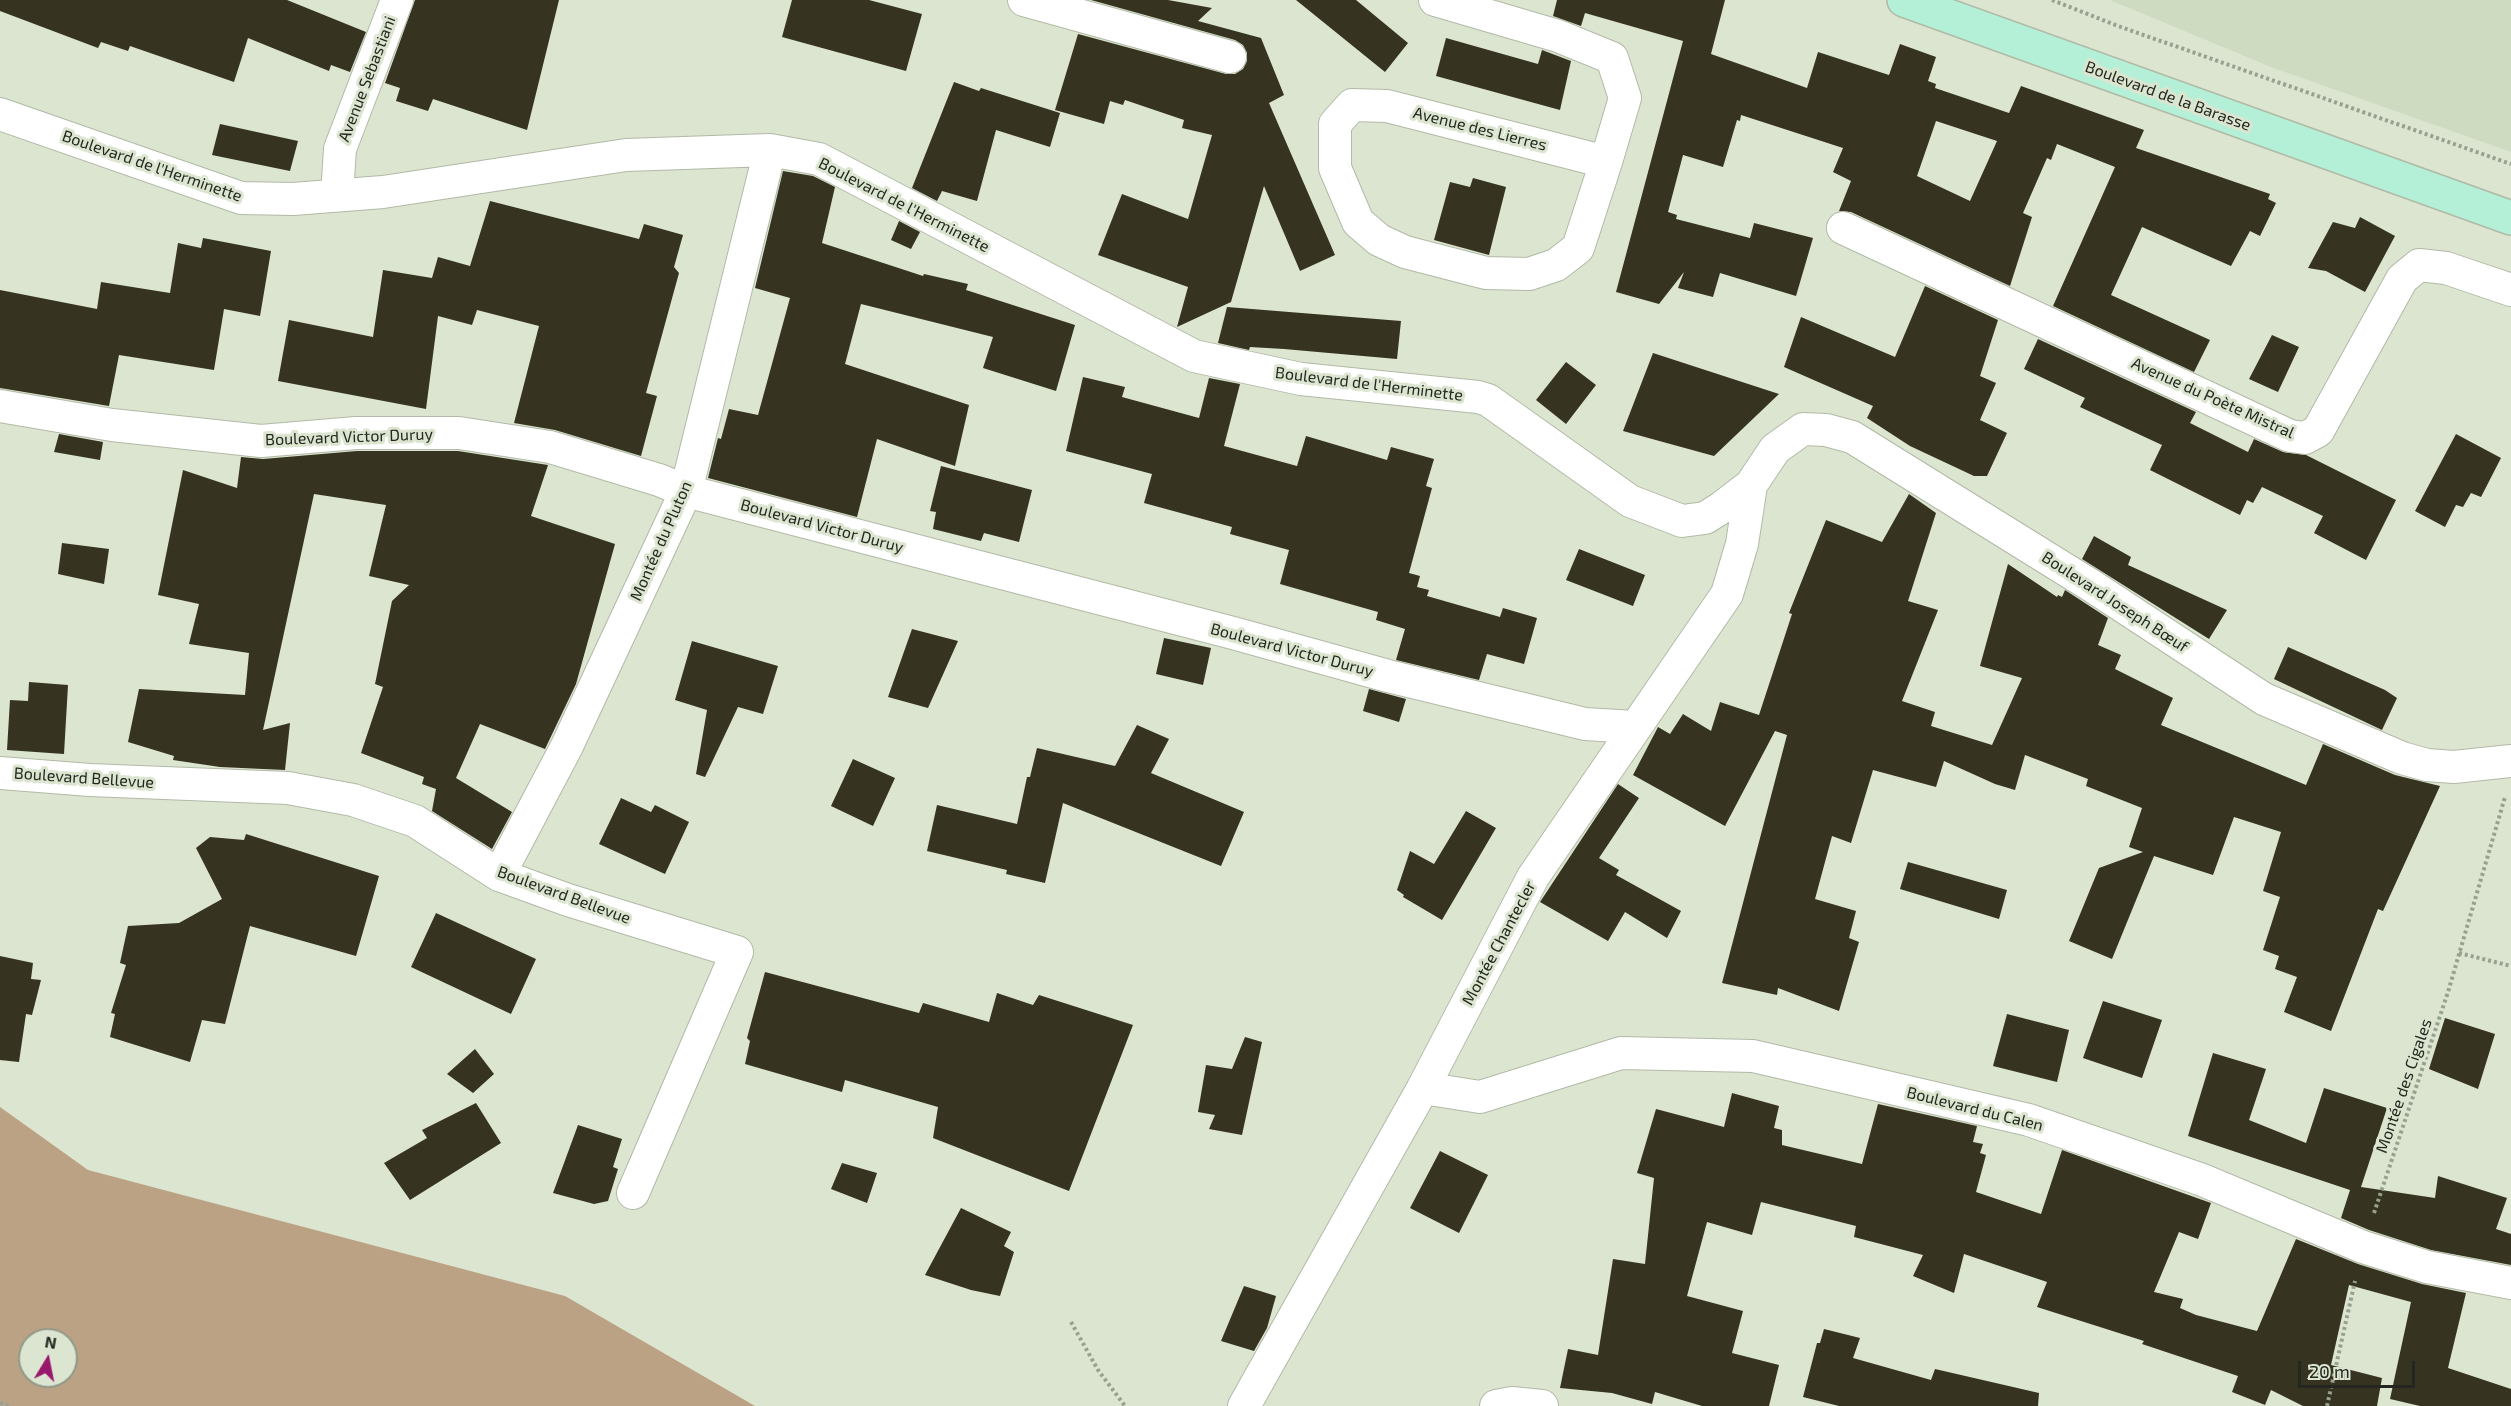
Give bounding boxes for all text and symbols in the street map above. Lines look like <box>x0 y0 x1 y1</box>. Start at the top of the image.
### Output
street label: Avenue Sebastiani <box>334 14 400 144</box>
street label: Boulevard de la Barasse <box>2083 57 2253 135</box>
street label: Avenue des Lierres <box>1411 103 1549 155</box>
street label: Boulevard de l'Herminette <box>59 126 245 206</box>
street label: Boulevard de l'Herminette <box>815 154 993 256</box>
street label: Avenue du Poète Mistral <box>2128 353 2298 443</box>
street label: Boulevard de l'Herminette <box>1274 363 1464 405</box>
street label: Boulevard Victor Duruy <box>265 424 433 450</box>
street label: Montée du Pluton <box>626 478 696 604</box>
street label: Boulevard Victor Duruy <box>738 495 906 557</box>
street label: Boulevard Joseph Bœuf <box>2038 547 2192 657</box>
street label: Boulevard Victor Duruy <box>1208 619 1376 681</box>
street label: Boulevard Bellevue <box>13 764 155 792</box>
street label: Boulevard Bellevue <box>495 862 633 928</box>
street label: Montée Chantecler <box>1458 878 1540 1008</box>
street label: Montée des Cigales <box>2372 1016 2436 1156</box>
street label: Boulevard du Calen <box>1905 1083 2045 1135</box>
north arrow <box>18 1328 78 1388</box>
text: N <box>44 1331 58 1352</box>
scale bar <box>2301 1349 2418 1387</box>
text: 20 m <box>2309 1360 2350 1382</box>

